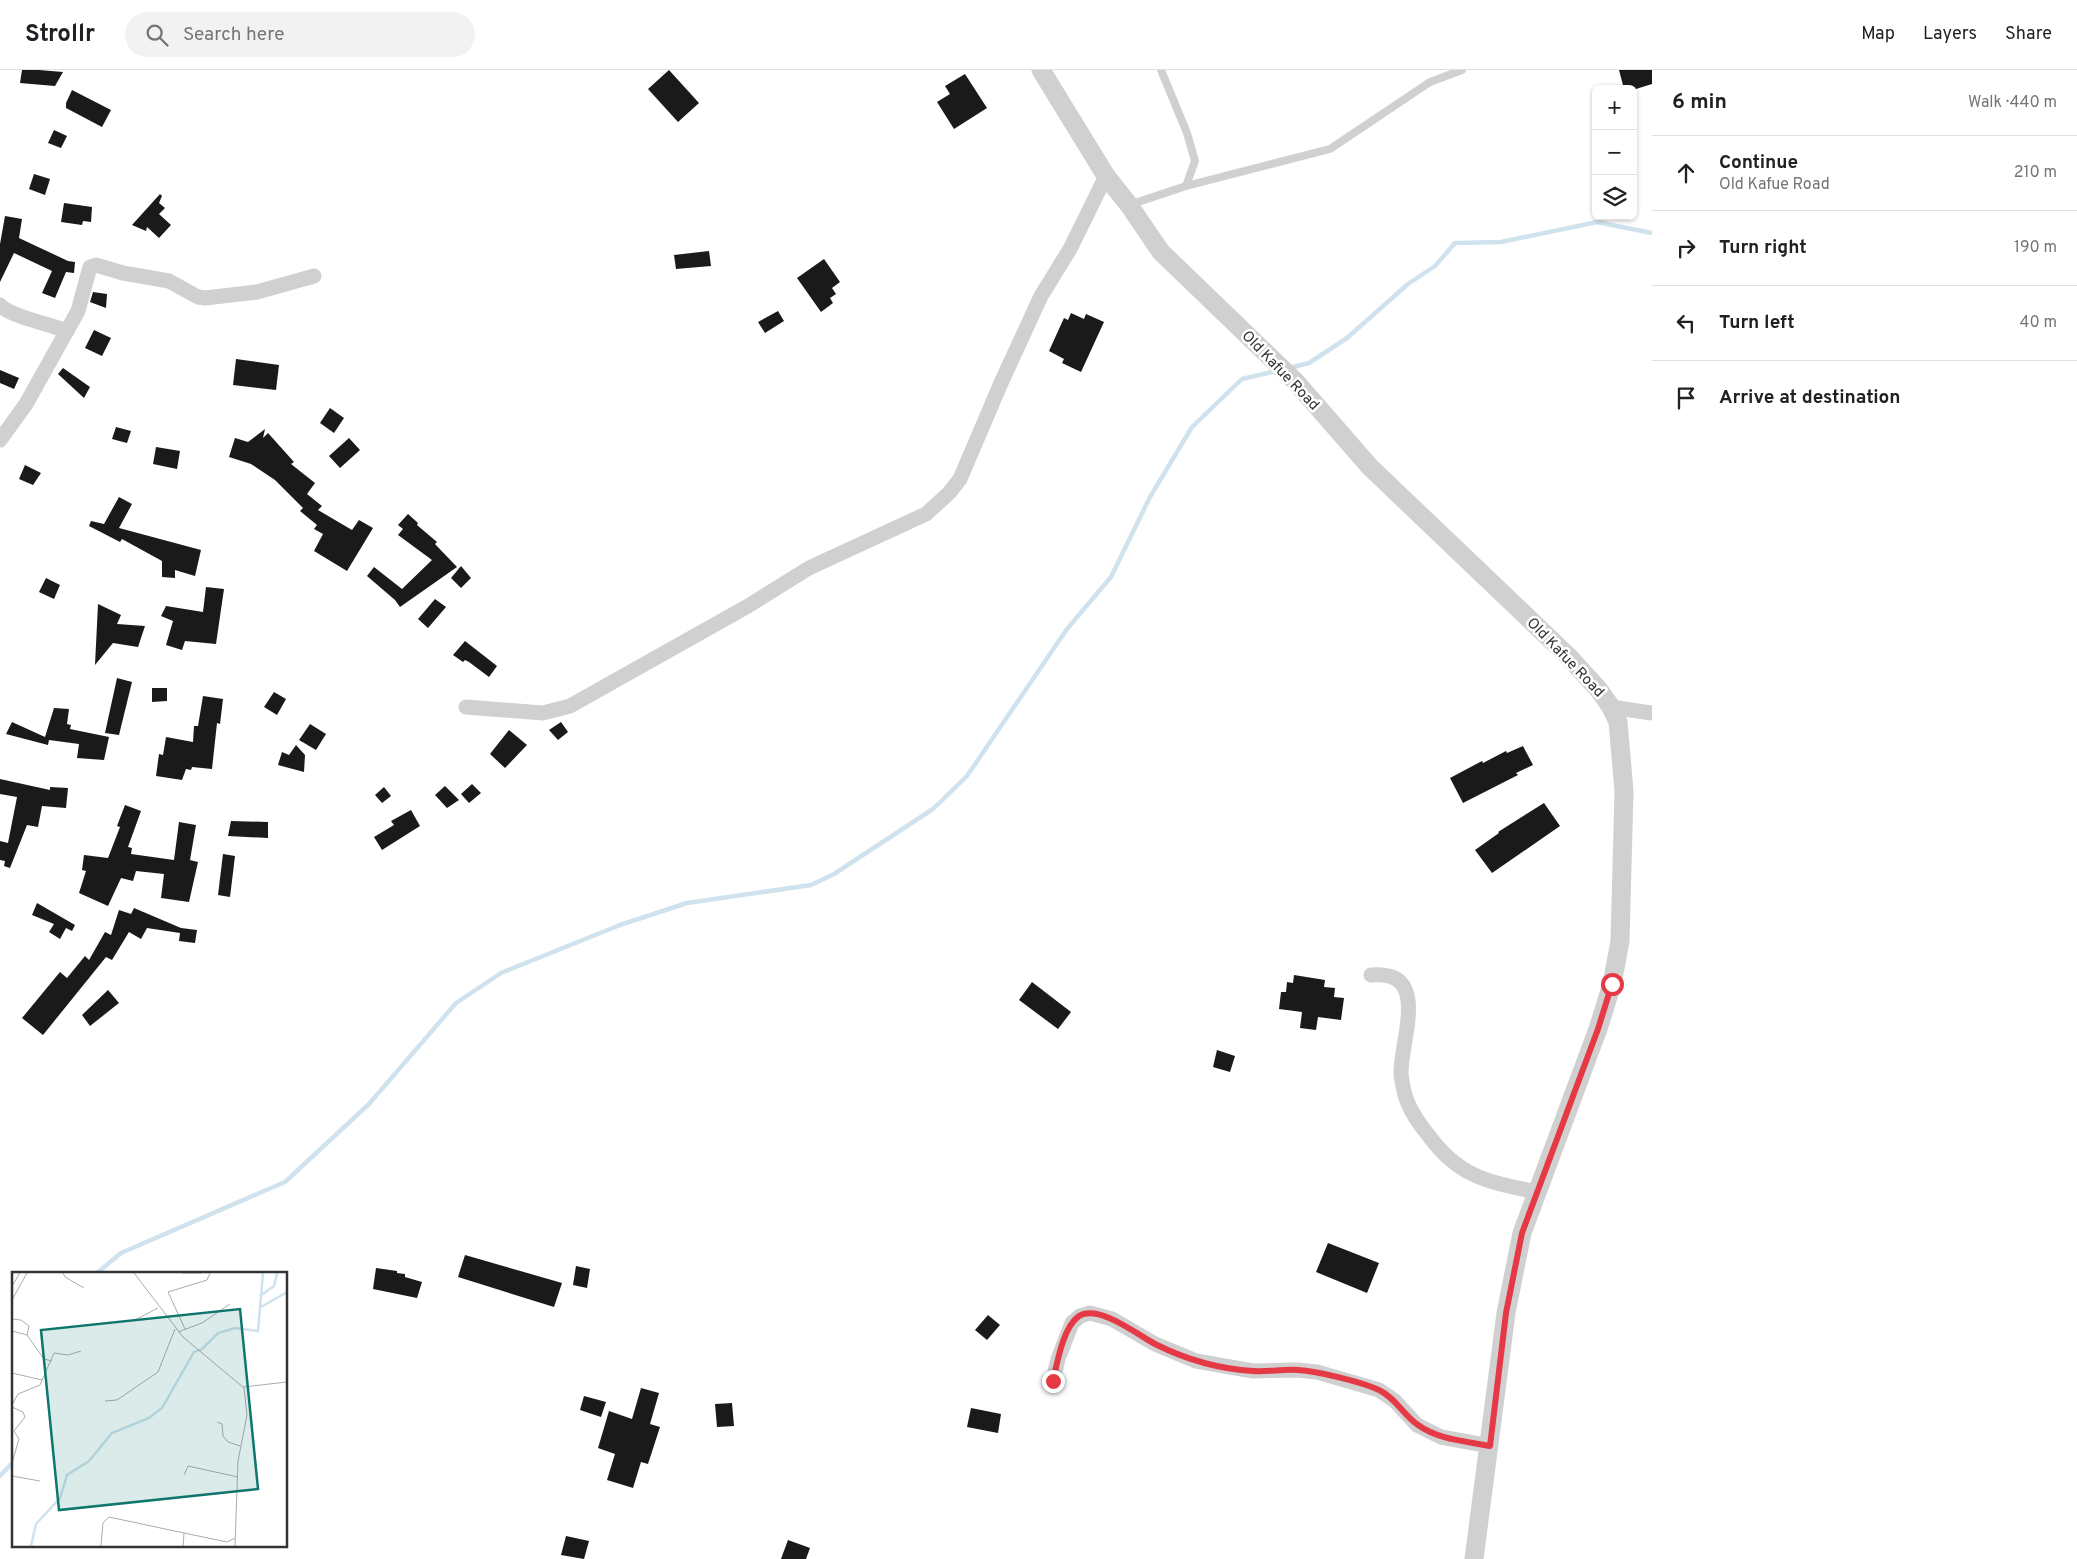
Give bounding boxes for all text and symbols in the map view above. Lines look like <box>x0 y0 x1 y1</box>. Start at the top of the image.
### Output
search box <box>125 12 475 57</box>
text: Strollr <box>25 20 95 50</box>
icon: search <box>143 21 171 49</box>
text: Search here <box>183 23 284 47</box>
text: Map <box>1861 23 1895 46</box>
text: Layers <box>1923 23 1977 46</box>
text: Share <box>2005 23 2052 46</box>
map controls <box>1592 85 1637 220</box>
button: + <box>1592 85 1637 130</box>
text: 6 min <box>1672 89 1727 116</box>
text: Walk · 440 m <box>1968 93 2057 113</box>
button: − <box>1592 130 1637 175</box>
text: Continue <box>1719 151 1798 175</box>
icon: ahead <box>1672 159 1700 187</box>
text: 210 m <box>2014 163 2057 183</box>
button: layers <box>1592 175 1637 220</box>
text: Old Kafue Road <box>1719 175 1830 195</box>
icon: right <box>1672 234 1700 262</box>
text: Turn right <box>1719 236 1807 260</box>
text: 190 m <box>2014 238 2057 258</box>
icon: left <box>1672 309 1700 337</box>
text: Turn left <box>1719 311 1795 335</box>
text: 40 m <box>2019 313 2057 333</box>
street label: Old Kafue Road <box>1237 327 1323 415</box>
icon: arrive <box>1672 384 1700 412</box>
text: Arrive at destination <box>1719 386 1900 410</box>
street label: Old Kafue Road <box>1522 614 1608 702</box>
route start <box>1601 973 1624 996</box>
inset map <box>12 1272 288 1546</box>
route end <box>1042 1370 1065 1393</box>

